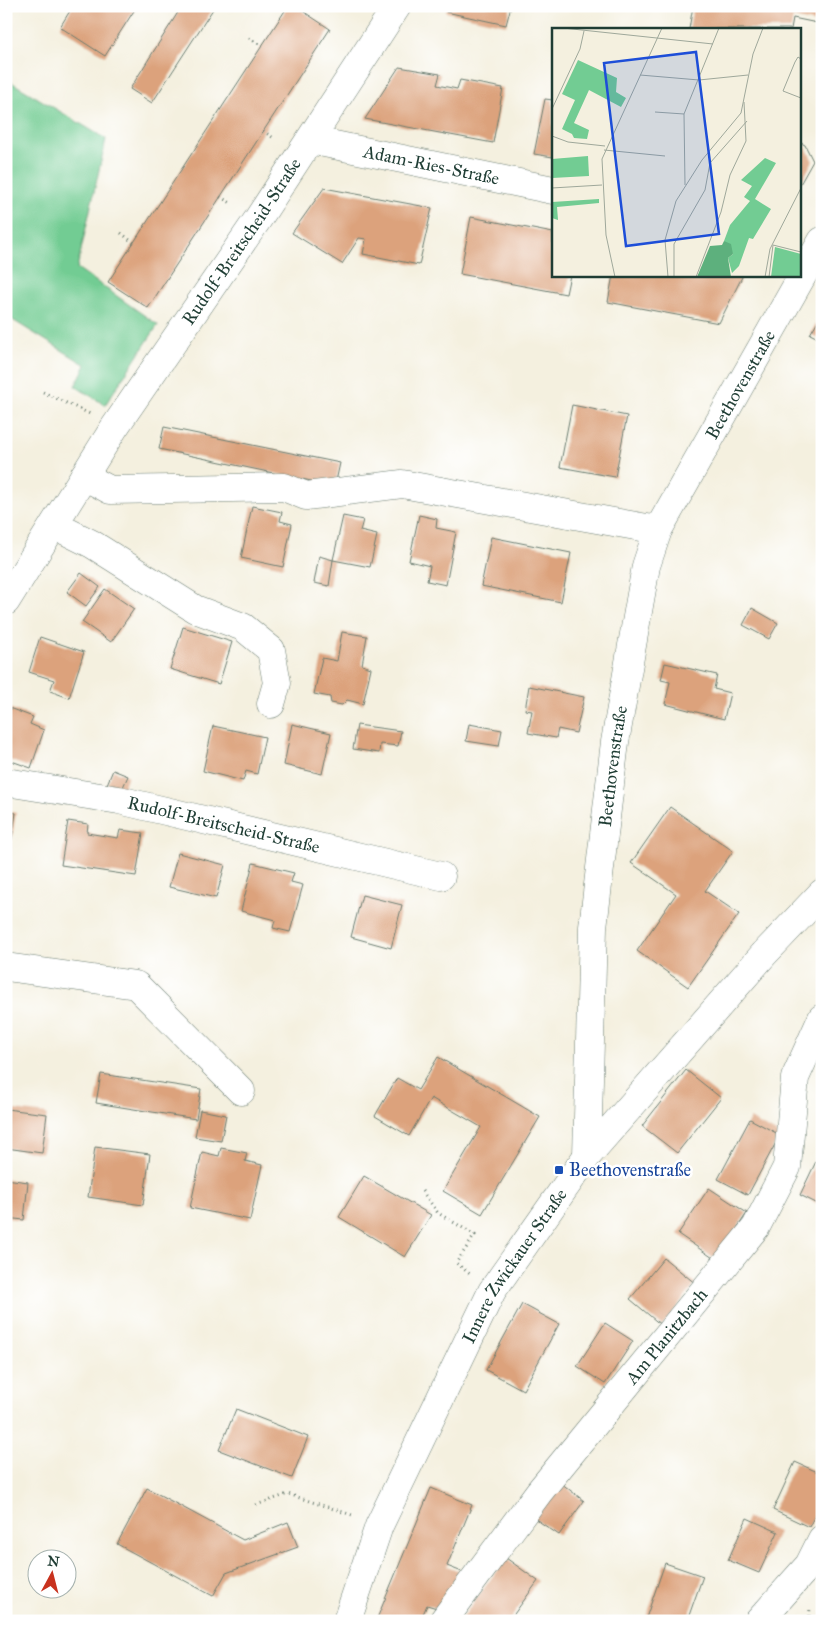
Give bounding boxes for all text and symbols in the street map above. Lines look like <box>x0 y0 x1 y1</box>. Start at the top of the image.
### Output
inset map <box>552 28 800 276</box>
street label: Adam-Ries-Straße <box>361 140 501 190</box>
street label: Rudolf-Breitscheid-Straße <box>177 154 306 329</box>
street label: Beethovenstraße <box>701 326 780 443</box>
street label: Beethovenstraße <box>594 704 632 828</box>
street label: Rudolf-Breitscheid-Straße <box>125 791 322 858</box>
place label: Beethovenstraße <box>569 1159 691 1181</box>
marker: Beethovenstraße <box>553 1164 565 1176</box>
street label: Innere Zwickauer Straße <box>457 1184 572 1347</box>
street label: Am Planitzbach <box>620 1284 712 1389</box>
north arrow <box>28 1550 78 1600</box>
text: N <box>47 1552 61 1571</box>

